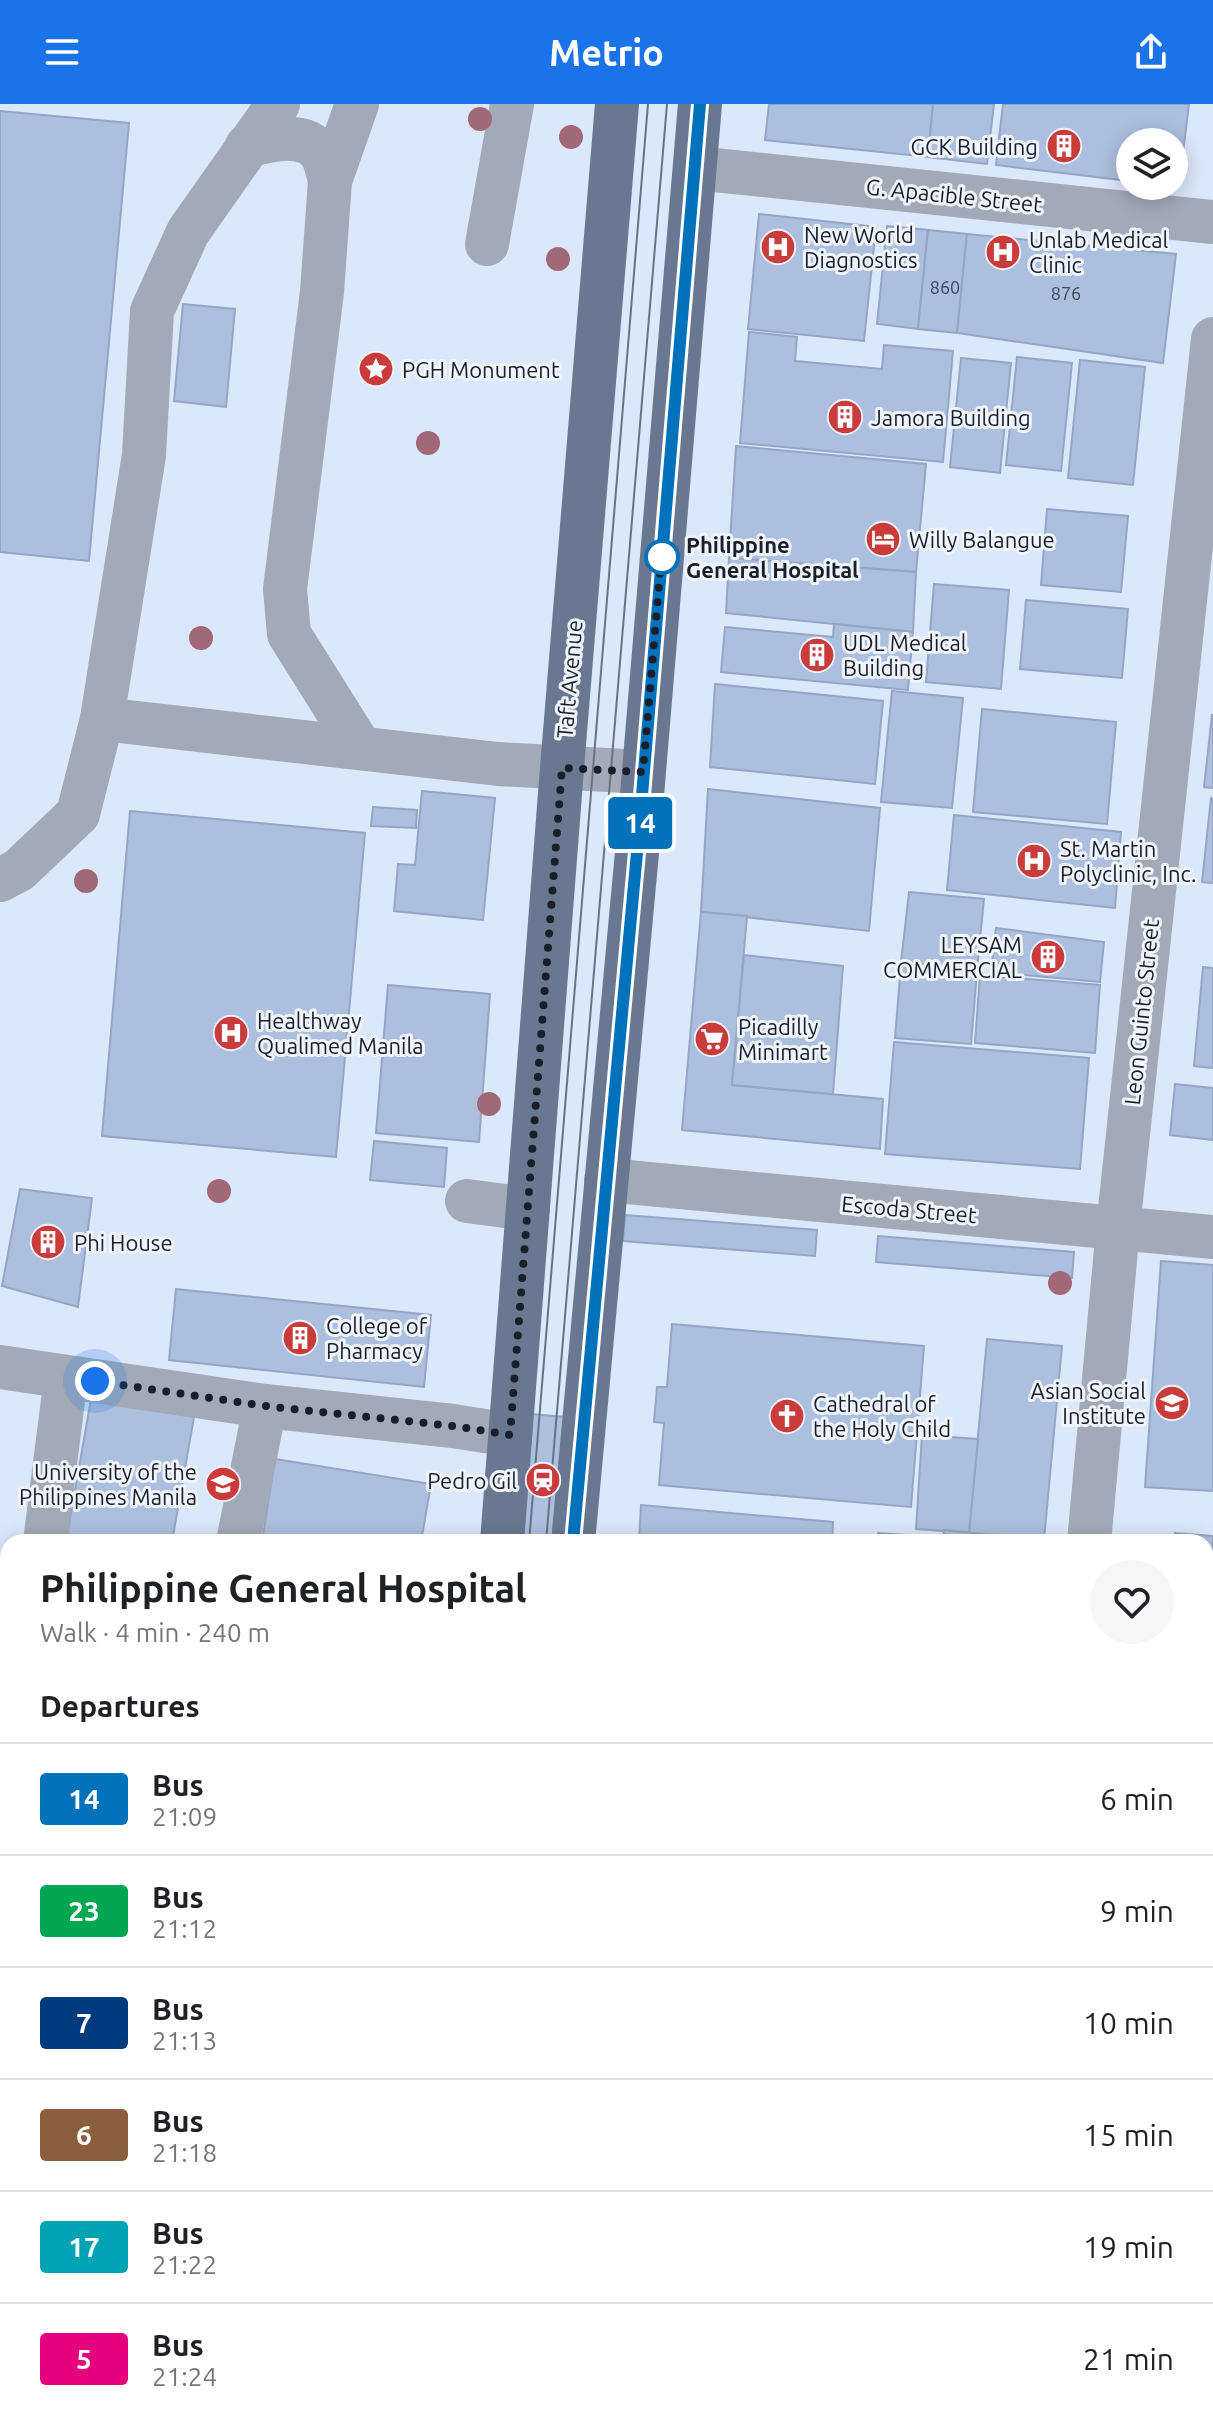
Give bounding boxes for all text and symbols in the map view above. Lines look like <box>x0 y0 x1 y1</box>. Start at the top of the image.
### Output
icon: menu <box>40 30 84 74</box>
icon: share <box>1129 30 1173 74</box>
text: Metrio <box>549 32 664 73</box>
building icon: GCK Building <box>1045 127 1083 165</box>
map controls <box>1116 128 1188 200</box>
button: layers <box>1116 128 1188 200</box>
place label: GCK Building <box>910 134 1038 159</box>
street label: G. Apacible Street <box>865 173 1044 217</box>
place label: New World Diagnostics <box>804 222 918 272</box>
place label: Unlab Medical Clinic <box>1029 227 1169 277</box>
hospital icon: New World Diagnostics <box>759 228 797 266</box>
hospital icon: Unlab Medical Clinic <box>984 233 1022 271</box>
house number: 860 <box>930 277 960 297</box>
house number: 876 <box>1051 283 1081 303</box>
place icon: PGH Monument <box>357 350 395 388</box>
place label: PGH Monument <box>402 357 560 382</box>
building icon: Jamora Building <box>826 398 864 436</box>
place label: Jamora Building <box>871 405 1031 430</box>
hotel icon: Willy Balangue <box>864 520 902 558</box>
place label: Willy Balangue <box>909 527 1055 552</box>
place label: Philippine General Hospital <box>686 532 859 582</box>
marker: Philippine General Hospital <box>645 540 679 574</box>
street label: Taft Avenue <box>551 619 587 739</box>
place label: UDL Medical Building <box>843 630 967 680</box>
building icon: UDL Medical Building <box>798 636 836 674</box>
line badge: 14 <box>604 797 676 849</box>
text: 14 <box>624 807 656 838</box>
place label: St. Martin Polyclinic, Inc. <box>1060 836 1196 886</box>
hospital icon: St. Martin Polyclinic, Inc. <box>1015 842 1053 880</box>
street label: Leon Guinto Street <box>1119 917 1163 1106</box>
place label: LEYSAM COMMERCIAL <box>883 932 1022 982</box>
building icon: LEYSAM COMMERCIAL <box>1029 938 1067 976</box>
place label: Healthway Qualimed Manila <box>257 1008 424 1058</box>
hospital icon: Healthway Qualimed Manila <box>212 1014 250 1052</box>
place label: Picadilly Minimart <box>738 1014 828 1064</box>
supermarket icon: Picadilly Minimart <box>693 1020 731 1058</box>
street label: Escoda Street <box>840 1191 978 1227</box>
building icon: Phi House <box>29 1223 67 1261</box>
place label: Phi House <box>74 1230 173 1255</box>
place label: College of Pharmacy <box>326 1313 428 1363</box>
building icon: College of Pharmacy <box>281 1319 319 1357</box>
your location <box>75 1361 115 1401</box>
place label: Asian Social Institute <box>1031 1378 1146 1428</box>
school or university icon: Asian Social Institute <box>1153 1384 1191 1422</box>
place label: Cathedral of the Holy Child <box>813 1391 951 1441</box>
church icon: Cathedral of the Holy Child <box>768 1397 806 1435</box>
place label: University of the Philippines Manila <box>19 1459 197 1509</box>
station icon: Pedro Gil <box>524 1461 562 1499</box>
school or university icon: University of the Philippines Manila <box>204 1465 242 1503</box>
place label: Pedro Gil <box>427 1468 517 1493</box>
button: heart <box>1090 1560 1174 1644</box>
text: Philippine General Hospital <box>40 1567 527 1609</box>
text: Walk · 4 min · 240 m <box>40 1618 270 1647</box>
text: Departures <box>40 1689 200 1723</box>
text: Bus <box>152 1768 204 1802</box>
text: 6 min <box>1100 1782 1174 1816</box>
text: 14 <box>68 1783 100 1814</box>
text: 21:09 <box>152 1802 217 1831</box>
text: Bus <box>152 1880 204 1914</box>
text: 9 min <box>1100 1894 1174 1928</box>
text: 23 <box>68 1895 100 1926</box>
text: 21:12 <box>152 1914 217 1943</box>
text: Bus <box>152 1992 204 2026</box>
text: 10 min <box>1083 2006 1174 2040</box>
text: 7 <box>76 2007 92 2038</box>
text: 21:13 <box>152 2026 217 2055</box>
text: Bus <box>152 2104 204 2138</box>
text: 15 min <box>1083 2118 1174 2152</box>
text: 6 <box>76 2119 92 2150</box>
text: 21:18 <box>152 2138 217 2167</box>
text: Bus <box>152 2216 204 2250</box>
text: 19 min <box>1083 2230 1174 2264</box>
text: 17 <box>68 2231 100 2262</box>
text: 21:22 <box>152 2250 217 2279</box>
text: Bus <box>152 2328 204 2362</box>
text: 21 min <box>1083 2342 1174 2376</box>
text: 5 <box>76 2343 92 2374</box>
text: 21:24 <box>152 2362 217 2391</box>

